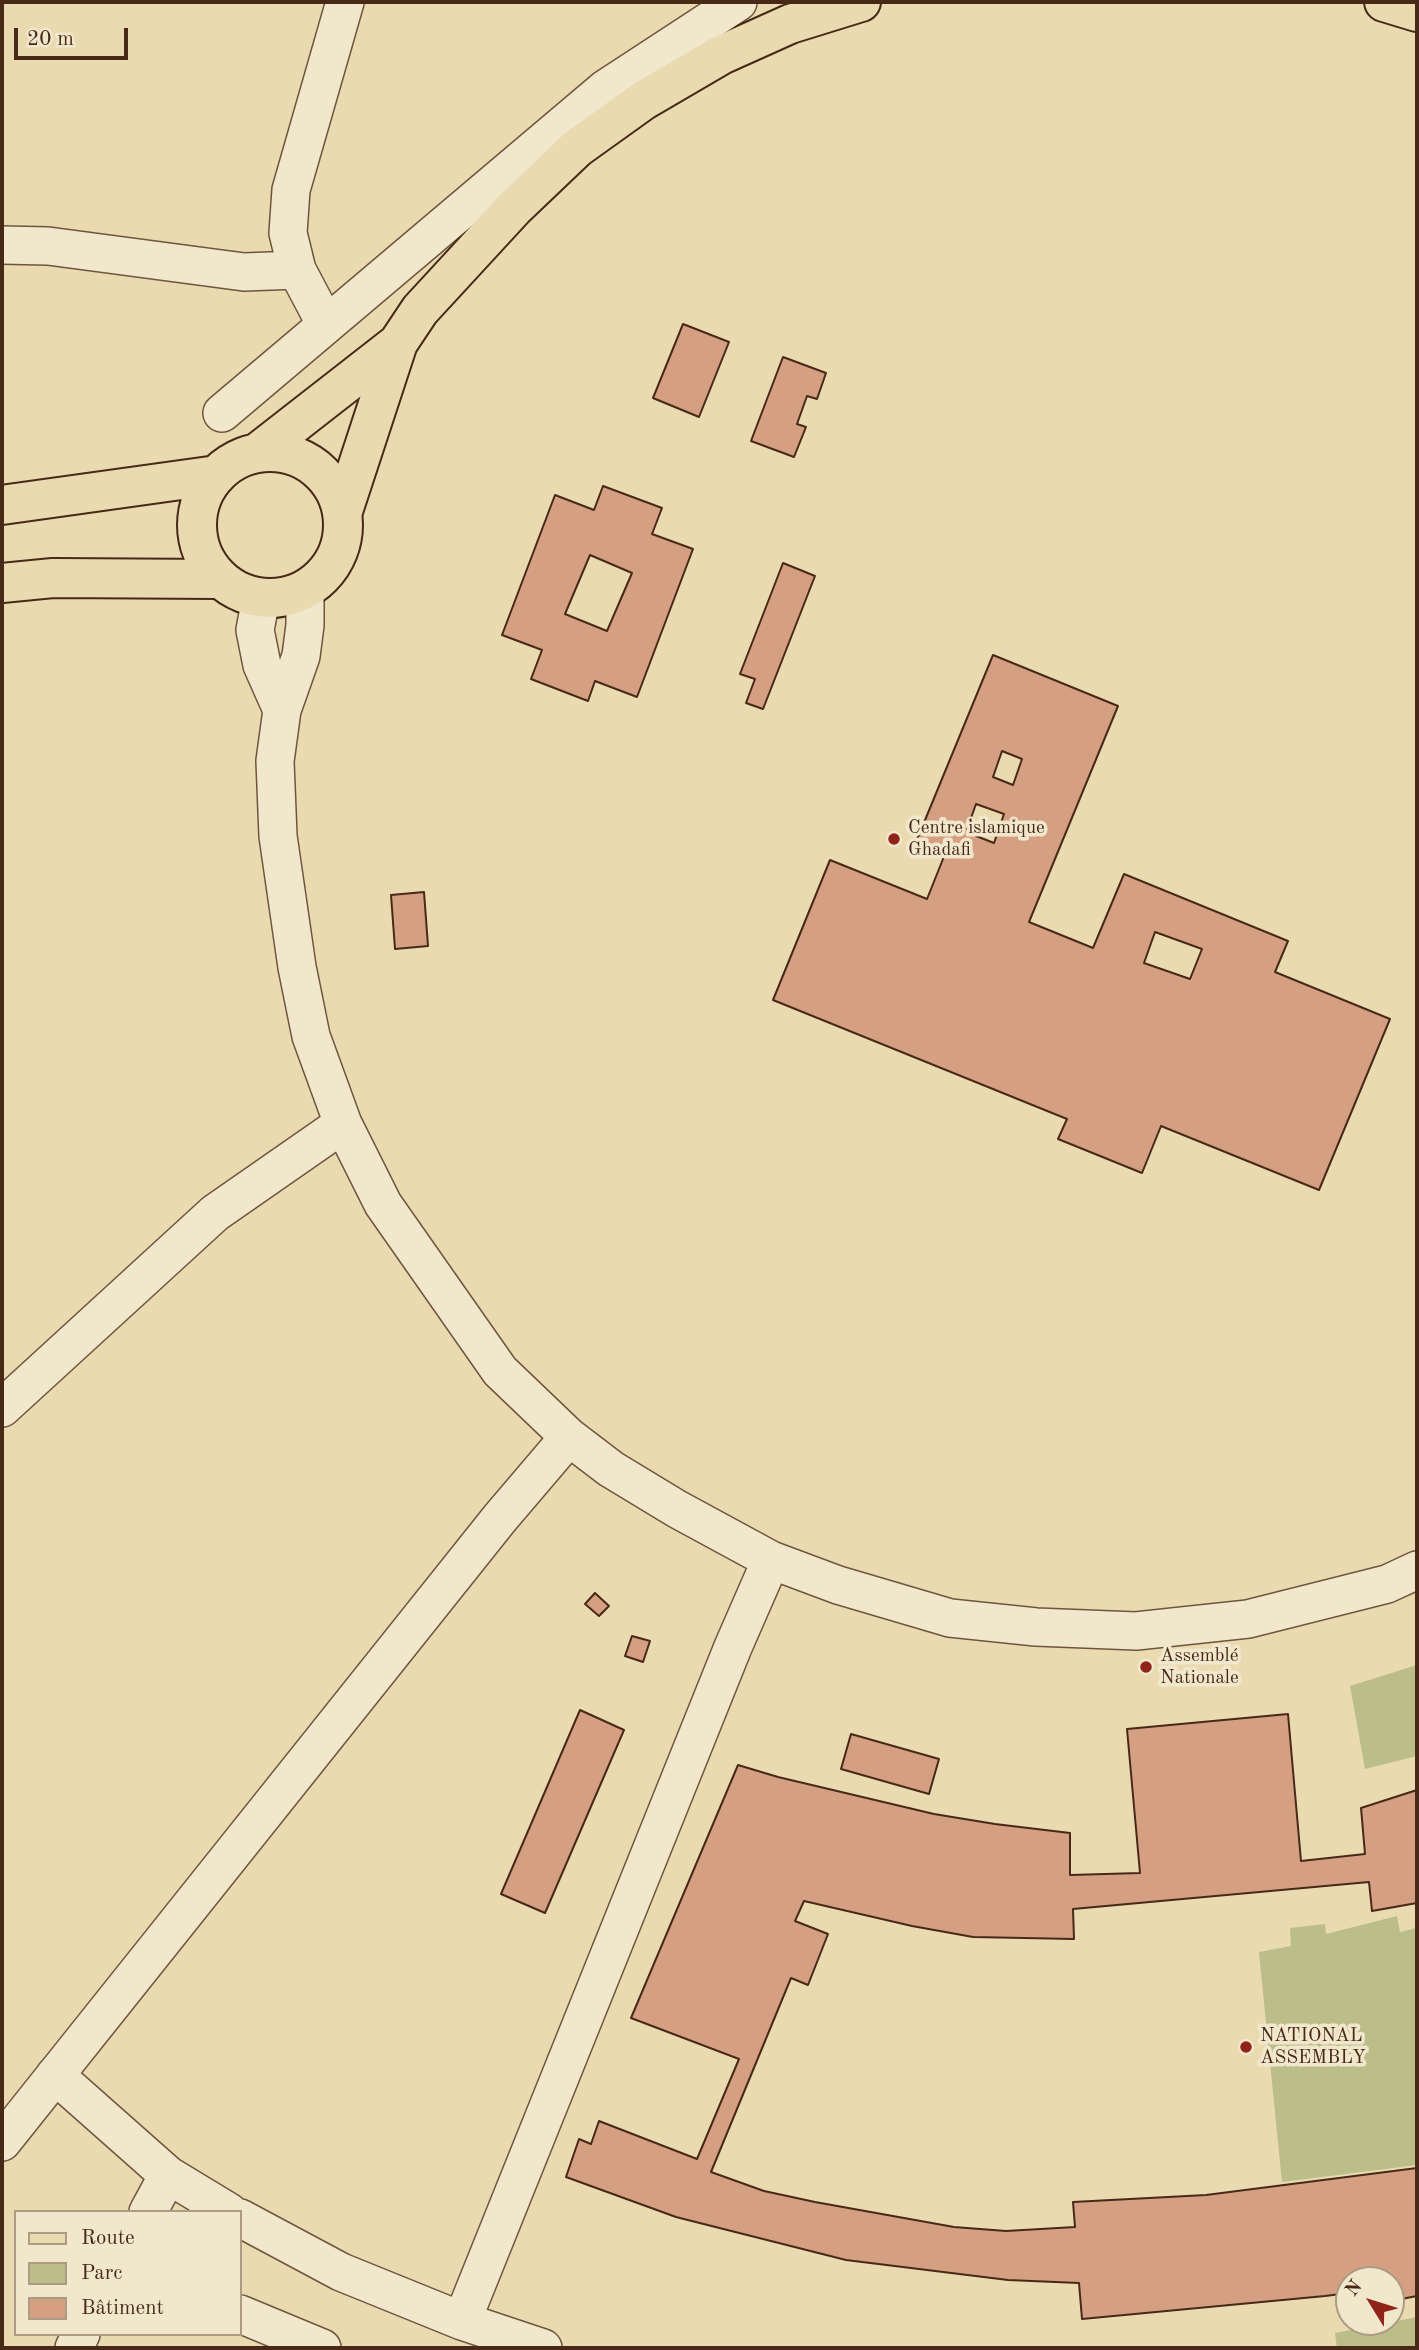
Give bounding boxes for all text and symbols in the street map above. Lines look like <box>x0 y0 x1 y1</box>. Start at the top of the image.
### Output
scale bar <box>18 14 131 58</box>
text: 20 m <box>27 29 74 50</box>
place label: Centre islamique Ghadafi <box>908 817 1045 861</box>
marker: Centre islamique Ghadafi <box>886 831 902 847</box>
place label: Assemblé Nationale <box>1160 1645 1239 1689</box>
marker: Assemblé Nationale <box>1138 1659 1154 1675</box>
place label: NATIONAL ASSEMBLY <box>1260 2025 1366 2069</box>
marker: NATIONAL ASSEMBLY <box>1238 2039 1254 2055</box>
legend <box>14 2210 242 2336</box>
text: Route <box>81 2228 135 2249</box>
text: Parc <box>81 2263 123 2284</box>
north arrow <box>1335 2266 1405 2336</box>
text: N <box>1343 2277 1367 2301</box>
text: Bâtiment <box>81 2298 164 2319</box>

